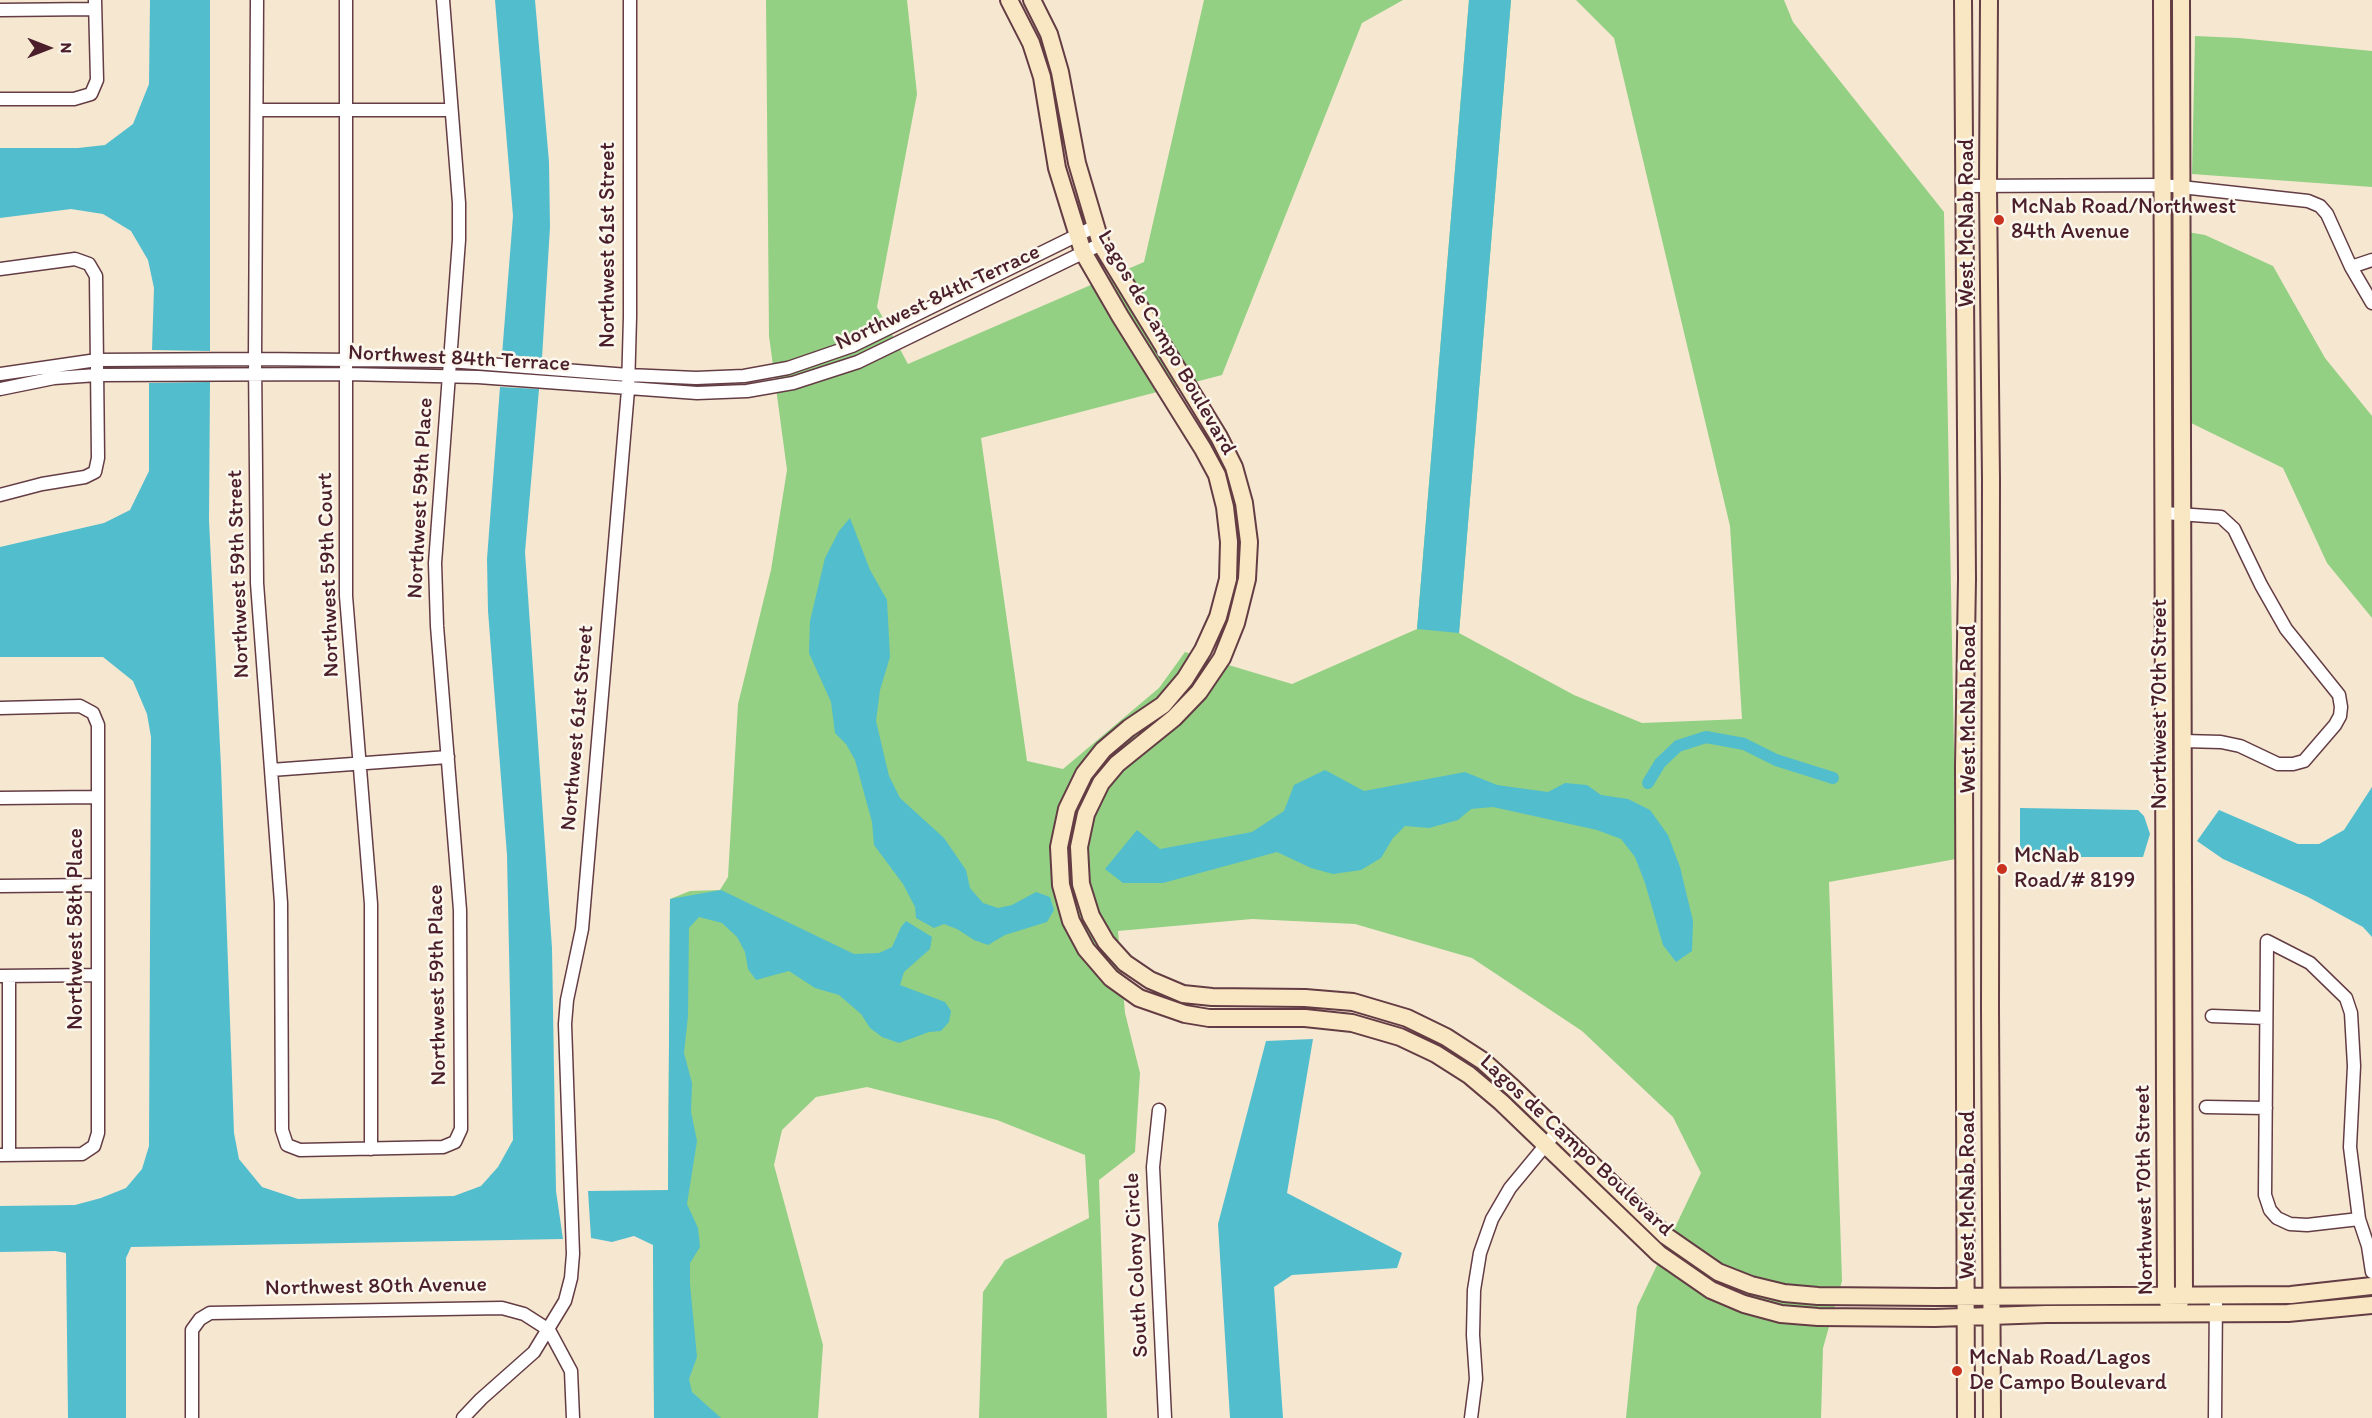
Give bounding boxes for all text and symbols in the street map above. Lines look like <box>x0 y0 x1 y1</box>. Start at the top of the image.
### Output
north arrow <box>18 18 78 78</box>
text: N <box>57 43 76 53</box>
street label: West McNab Road <box>1954 138 1980 308</box>
street label: Northwest 61st Street <box>595 142 621 348</box>
place label: McNab Road/Northwest 84th Avenue <box>2011 194 2236 246</box>
marker: McNab Road/Northwest 84th Avenue <box>1992 213 2006 227</box>
street label: Lagos de Campo Boulevard <box>1091 226 1241 460</box>
street label: Northwest 84th Terrace <box>832 239 1044 357</box>
street label: Northwest 84th Terrace <box>347 340 571 378</box>
street label: Northwest 59th Place <box>403 397 439 599</box>
street label: Northwest 59th Street <box>222 469 256 679</box>
street label: Northwest 59th Court <box>312 472 346 678</box>
street label: Northwest 70th Street <box>2147 599 2173 809</box>
street label: Northwest 61st Street <box>556 624 600 832</box>
street label: West McNab Road <box>1956 624 1982 794</box>
street label: Northwest 58th Place <box>63 828 89 1030</box>
place label: McNab Road/# 8199 <box>2014 843 2135 894</box>
marker: McNab Road/# 8199 <box>1995 862 2009 876</box>
street label: Northwest 59th Place <box>423 884 453 1086</box>
street label: Lagos de Campo Boulevard <box>1474 1049 1678 1243</box>
street label: Northwest 70th Street <box>2130 1085 2160 1295</box>
street label: West McNab Road <box>1955 1110 1981 1280</box>
street label: South Colony Circle <box>1119 1172 1155 1358</box>
street label: Northwest 80th Avenue <box>265 1272 487 1302</box>
place label: McNab Road/Lagos De Campo Boulevard <box>1969 1345 2167 1396</box>
marker: McNab Road/Lagos De Campo Boulevard <box>1950 1364 1964 1378</box>

